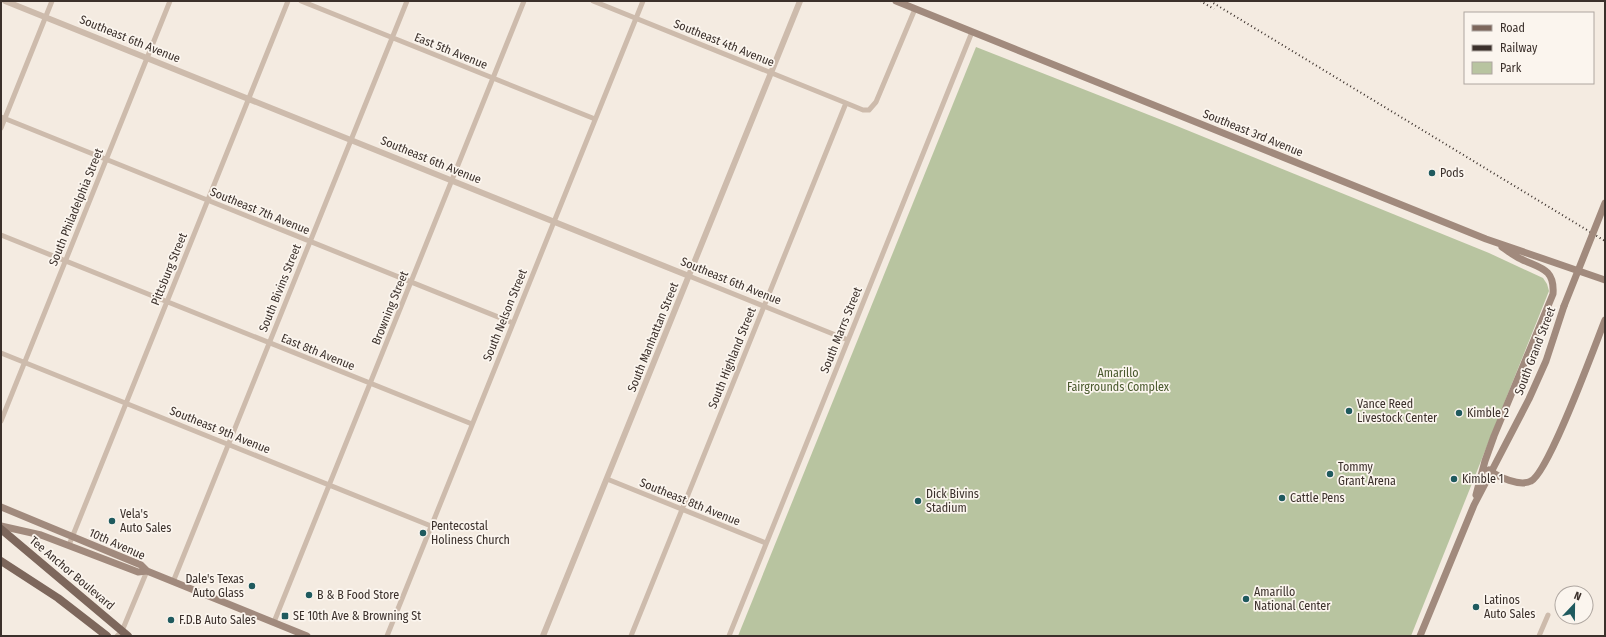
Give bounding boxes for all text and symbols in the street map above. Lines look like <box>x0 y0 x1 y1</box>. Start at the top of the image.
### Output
street label: Southeast 6th Avenue <box>78 12 182 66</box>
legend <box>1464 12 1594 84</box>
street label: Southeast 4th Avenue <box>672 16 776 70</box>
text: Road <box>1500 21 1525 35</box>
street label: East 5th Avenue <box>412 30 490 72</box>
text: Railway <box>1500 41 1538 55</box>
text: Park <box>1500 61 1522 75</box>
street label: Southeast 3rd Avenue <box>1201 106 1305 160</box>
street label: Southeast 6th Avenue <box>379 133 483 187</box>
street label: South Philadelphia Street <box>46 146 106 268</box>
place label: Pods <box>1440 166 1464 180</box>
marker: Pods <box>1427 168 1437 178</box>
street label: Southeast 7th Avenue <box>208 185 312 237</box>
street label: Pittsburg Street <box>148 231 190 307</box>
street label: South Bivins Street <box>256 242 304 334</box>
street label: Southeast 6th Avenue <box>679 254 783 308</box>
street label: South Nelson Street <box>480 267 530 363</box>
street label: Browning Street <box>369 269 411 347</box>
street label: South Manhattan Street <box>625 280 681 394</box>
street label: South Marrs Street <box>817 285 865 375</box>
street label: South Highland Street <box>705 305 759 411</box>
street label: South Grand Street <box>1512 305 1558 397</box>
street label: East 8th Avenue <box>279 331 357 373</box>
park label: Amarillo Fairgrounds Complex <box>1067 366 1170 394</box>
place label: Vance Reed Livestock Center <box>1357 397 1438 425</box>
street label: Southeast 9th Avenue <box>168 403 272 457</box>
marker: Vance Reed Livestock Center <box>1344 406 1354 416</box>
place label: Kimble 2 <box>1467 406 1509 420</box>
marker: Kimble 2 <box>1454 408 1464 418</box>
place label: Tommy Grant Arena <box>1338 460 1396 488</box>
marker: Tommy Grant Arena <box>1325 469 1335 479</box>
place label: Kimble 1 <box>1462 472 1504 486</box>
marker: Kimble 1 <box>1449 474 1459 484</box>
street label: Southeast 8th Avenue <box>638 475 742 529</box>
place label: Dick Bivins Stadium <box>926 487 979 515</box>
place label: Cattle Pens <box>1290 491 1345 505</box>
marker: Cattle Pens <box>1277 493 1287 503</box>
marker: Dick Bivins Stadium <box>913 496 923 506</box>
place label: Vela's Auto Sales <box>120 507 171 535</box>
marker: Vela's Auto Sales <box>107 516 117 526</box>
place label: Pentecostal Holiness Church <box>431 519 510 547</box>
street label: 10th Avenue <box>87 525 147 563</box>
marker: Pentecostal Holiness Church <box>418 528 428 538</box>
street label: Tee Anchor Boulevard <box>27 533 117 613</box>
place label: Dale's Texas Auto Glass <box>186 572 244 600</box>
marker: Dale's Texas Auto Glass <box>247 581 257 591</box>
place label: Amarillo National Center <box>1254 585 1331 613</box>
north arrow <box>1554 585 1594 625</box>
place label: B & B Food Store <box>317 588 399 602</box>
text: N <box>1572 589 1583 603</box>
marker: B & B Food Store <box>304 590 314 600</box>
place label: Latinos Auto Sales <box>1484 593 1535 621</box>
marker: Amarillo National Center <box>1241 594 1251 604</box>
marker: Latinos Auto Sales <box>1471 602 1481 612</box>
place label: SE 10th Ave & Browning St <box>293 609 421 623</box>
marker: SE 10th Ave & Browning St <box>280 611 290 621</box>
place label: F.D.B Auto Sales <box>179 613 256 627</box>
marker: F.D.B Auto Sales <box>166 615 176 625</box>

